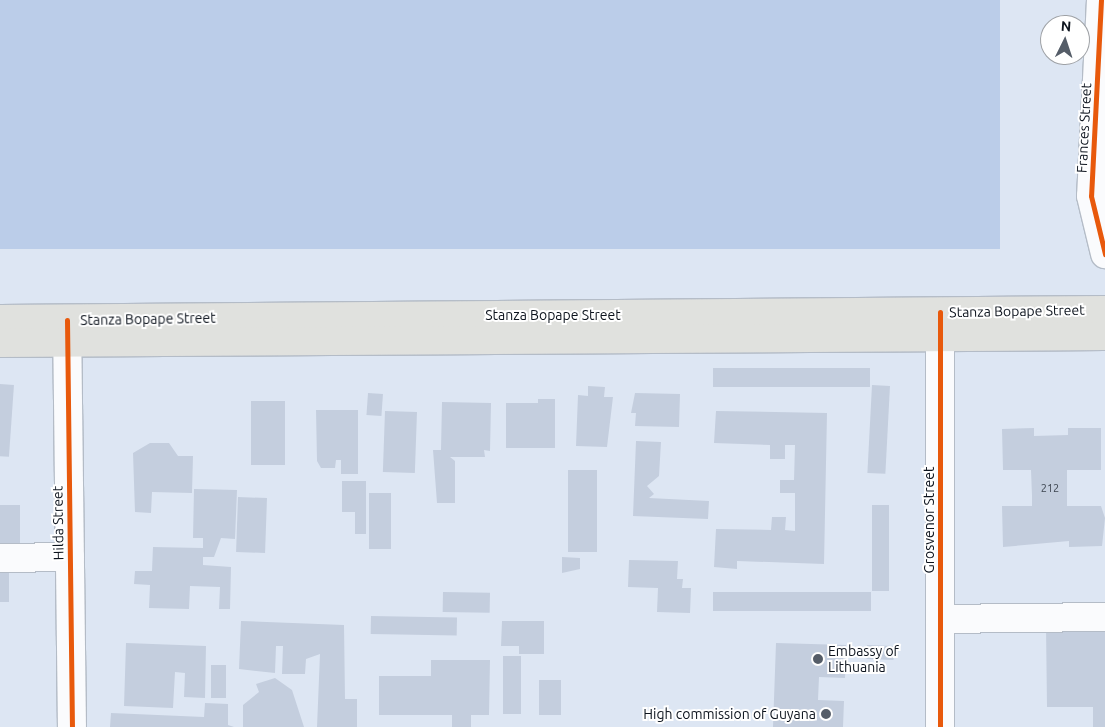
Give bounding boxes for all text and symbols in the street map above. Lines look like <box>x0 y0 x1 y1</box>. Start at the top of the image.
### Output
north arrow <box>1040 15 1090 65</box>
text: N <box>1060 18 1072 34</box>
street label: Frances Street <box>1073 83 1095 173</box>
street label: Stanza Bopape Street <box>949 301 1085 321</box>
street label: Stanza Bopape Street <box>485 307 621 323</box>
street label: Stanza Bopape Street <box>80 309 216 329</box>
street label: Grosvenor Street <box>921 466 937 574</box>
house number: 212 <box>1041 481 1059 495</box>
street label: Hilda Street <box>49 486 67 560</box>
place label: Embassy of Lithuania <box>828 643 899 676</box>
marker: Embassy of Lithuania <box>812 653 824 665</box>
place label: High commission of Guyana <box>643 706 816 722</box>
marker: High commission of Guyana <box>820 708 832 720</box>

